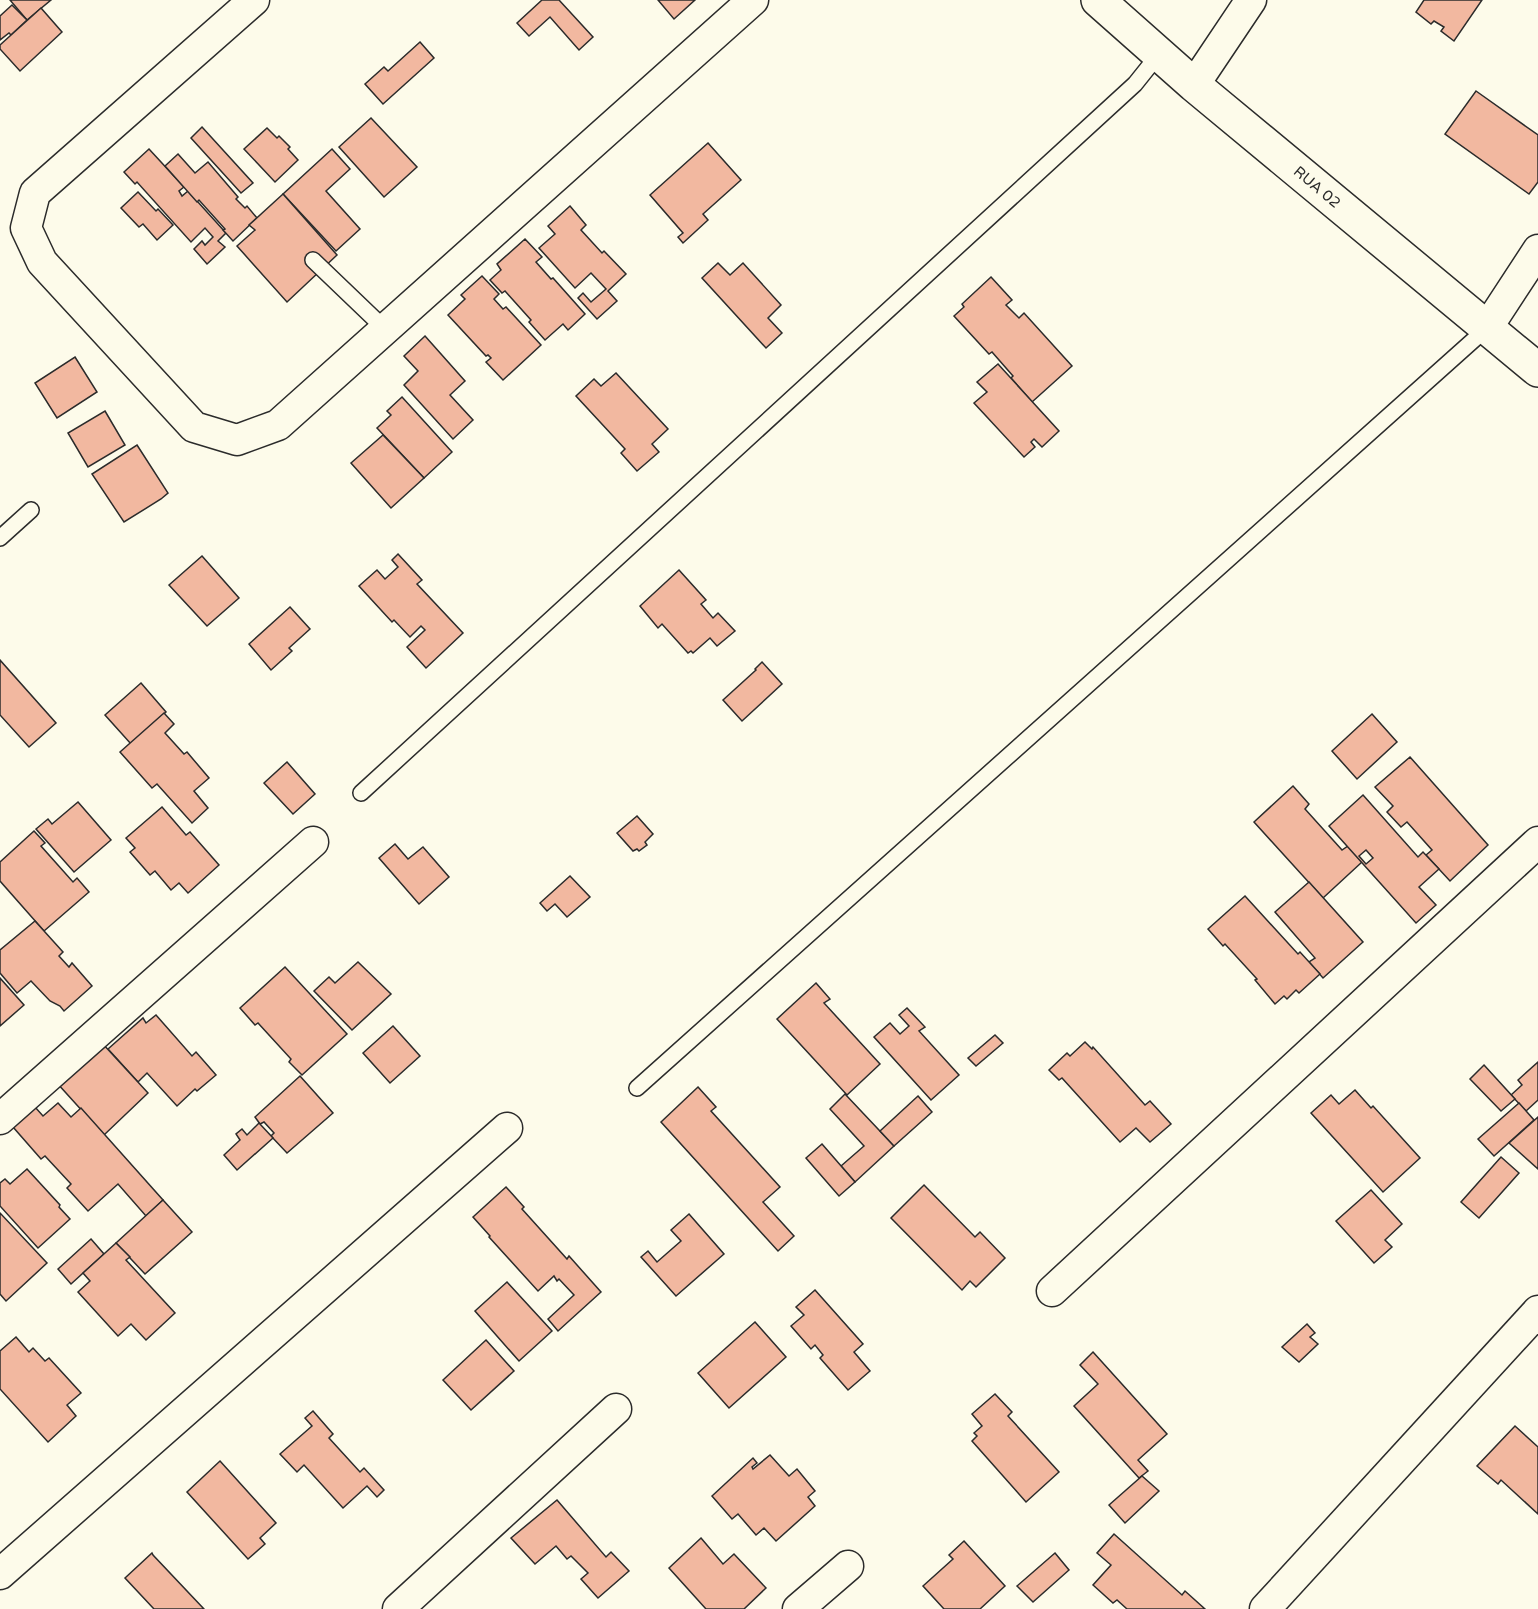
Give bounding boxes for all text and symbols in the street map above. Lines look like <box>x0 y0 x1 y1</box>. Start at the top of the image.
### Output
street label: RUA 02 <box>1290 162 1344 212</box>

